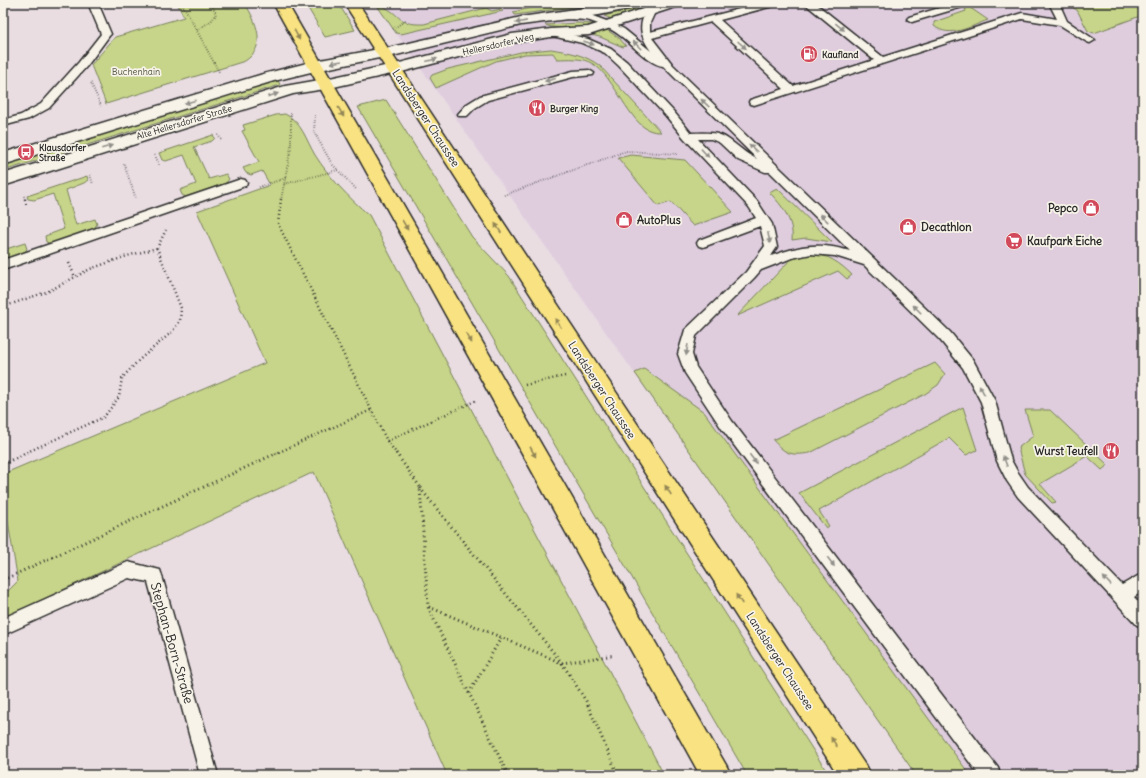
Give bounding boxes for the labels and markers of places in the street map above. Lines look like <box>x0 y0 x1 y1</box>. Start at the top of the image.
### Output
fuel station icon: Kaufland <box>799 44 819 64</box>
place label: Kaufland <box>822 49 859 60</box>
restaurant icon: Burger King <box>527 98 547 118</box>
place label: Burger King <box>550 103 598 115</box>
bus stop icon: Klausdorfer Straße <box>16 142 36 162</box>
place label: Klausdorfer Straße <box>39 142 87 163</box>
shop icon: Pepco <box>1081 198 1101 218</box>
place label: Pepco <box>1048 201 1078 216</box>
shop icon: AutoPlus <box>614 210 634 230</box>
place label: AutoPlus <box>637 213 681 227</box>
shop icon: Decathlon <box>898 217 918 237</box>
place label: Decathlon <box>921 220 972 234</box>
supermarket icon: Kaufpark Eiche <box>1004 231 1024 251</box>
place label: Kaufpark Eiche <box>1027 234 1102 249</box>
restaurant icon: Wurst Teufell <box>1101 441 1121 461</box>
place label: Wurst Teufell <box>1035 444 1098 458</box>

